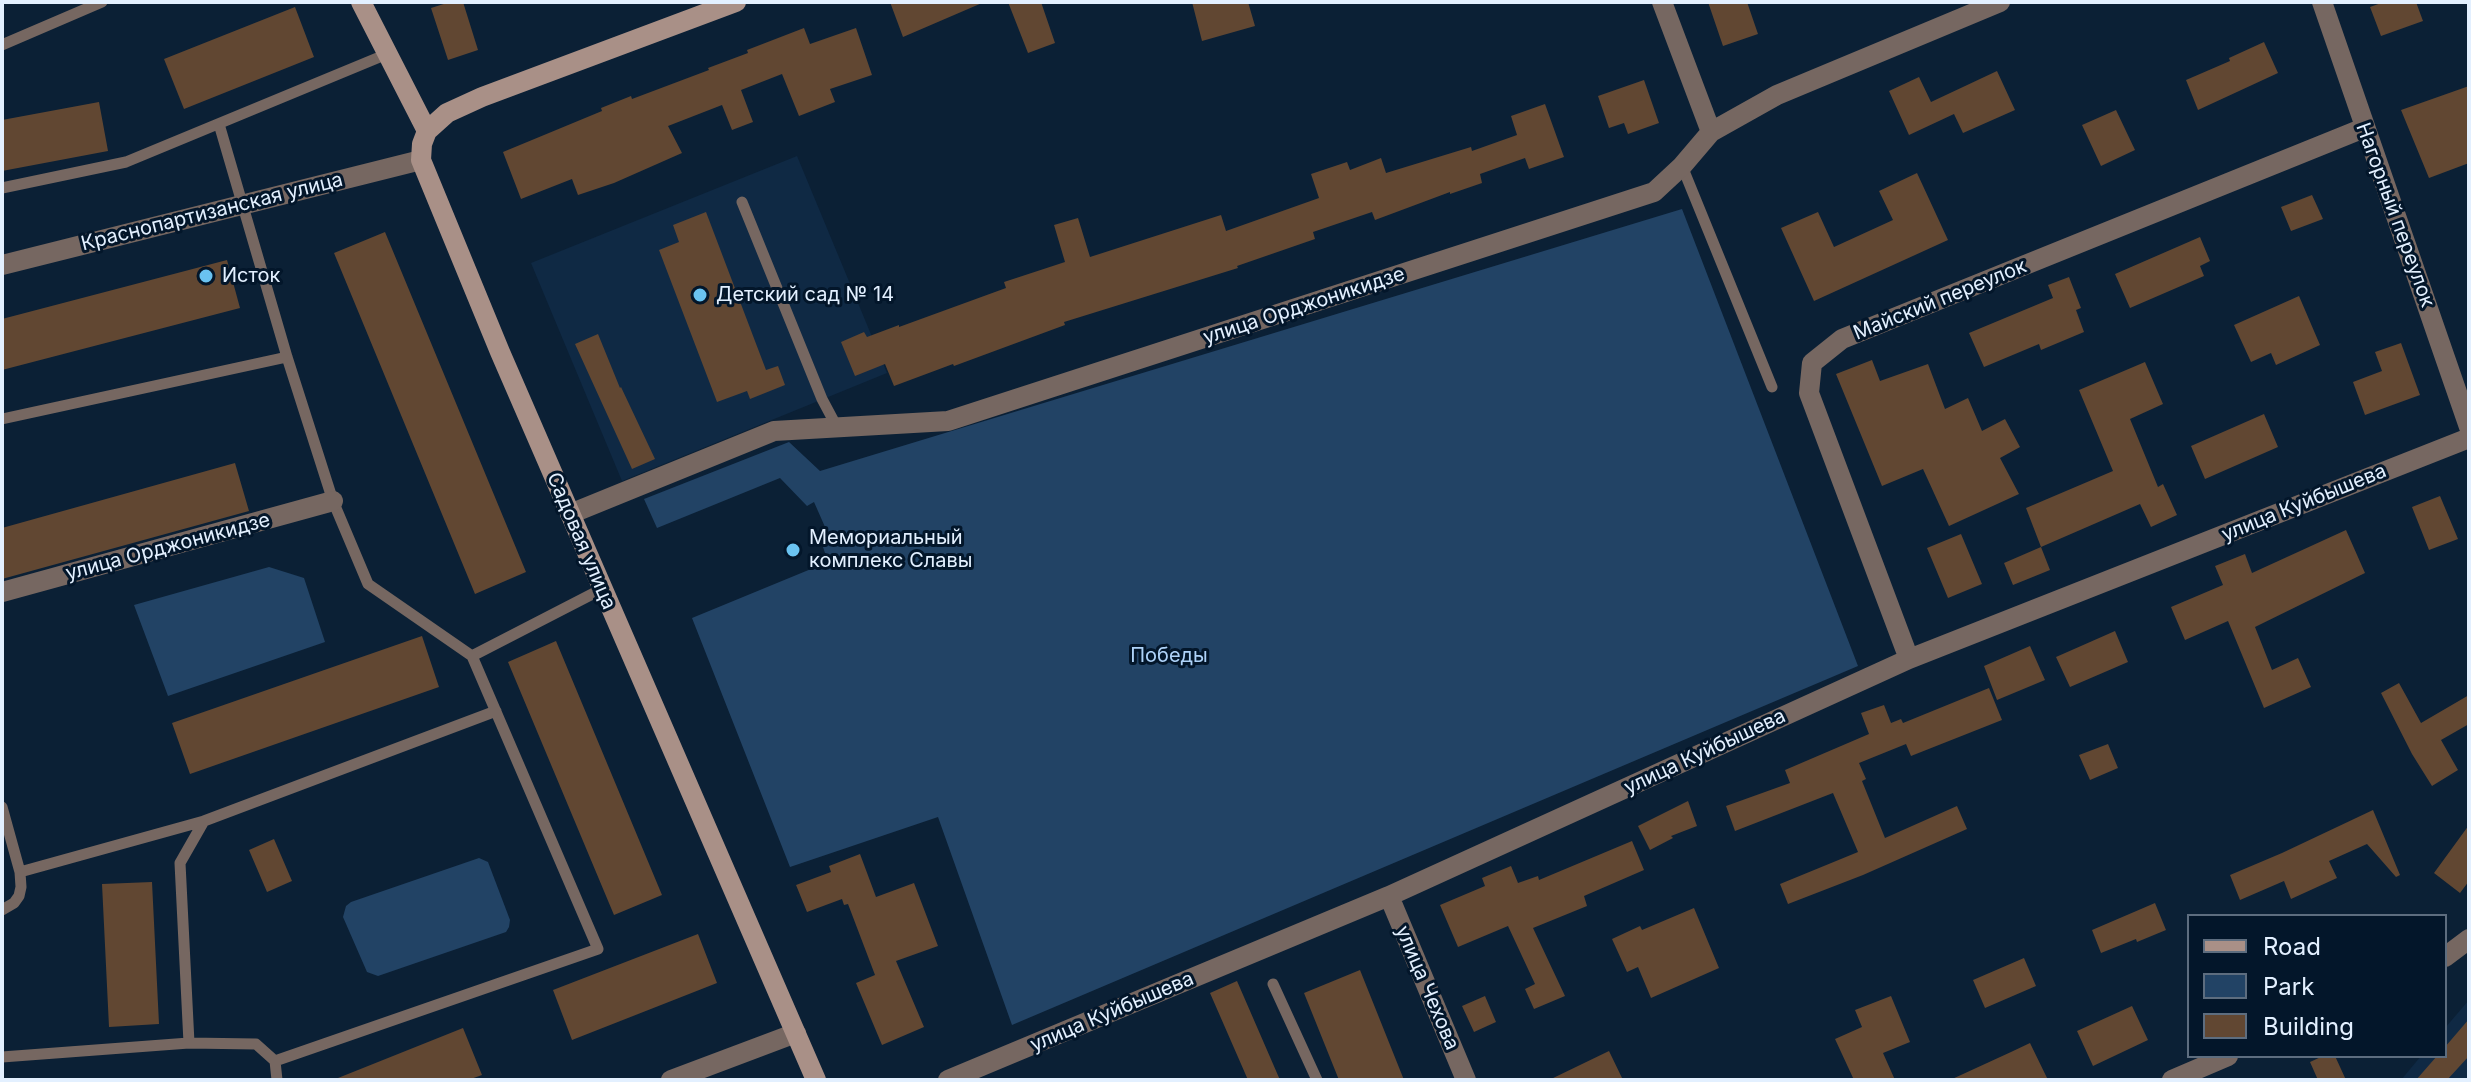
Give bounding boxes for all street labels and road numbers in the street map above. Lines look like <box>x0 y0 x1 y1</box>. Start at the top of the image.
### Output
street label: Нагорный переулок <box>2350 120 2440 310</box>
street label: Краснопартизанская улица <box>79 168 345 256</box>
street label: Майский переулок <box>1850 254 2030 346</box>
street label: улица Орджоникидзе <box>1200 262 1408 350</box>
street label: улица Куйбышева <box>2218 459 2390 547</box>
street label: Садовая улица <box>541 469 621 613</box>
street label: улица Орджоникидзе <box>63 508 273 586</box>
street label: улица Куйбышева <box>1620 704 1790 800</box>
street label: улица Чехова <box>1390 922 1464 1054</box>
street label: улица Куйбышева <box>1027 967 1197 1057</box>

